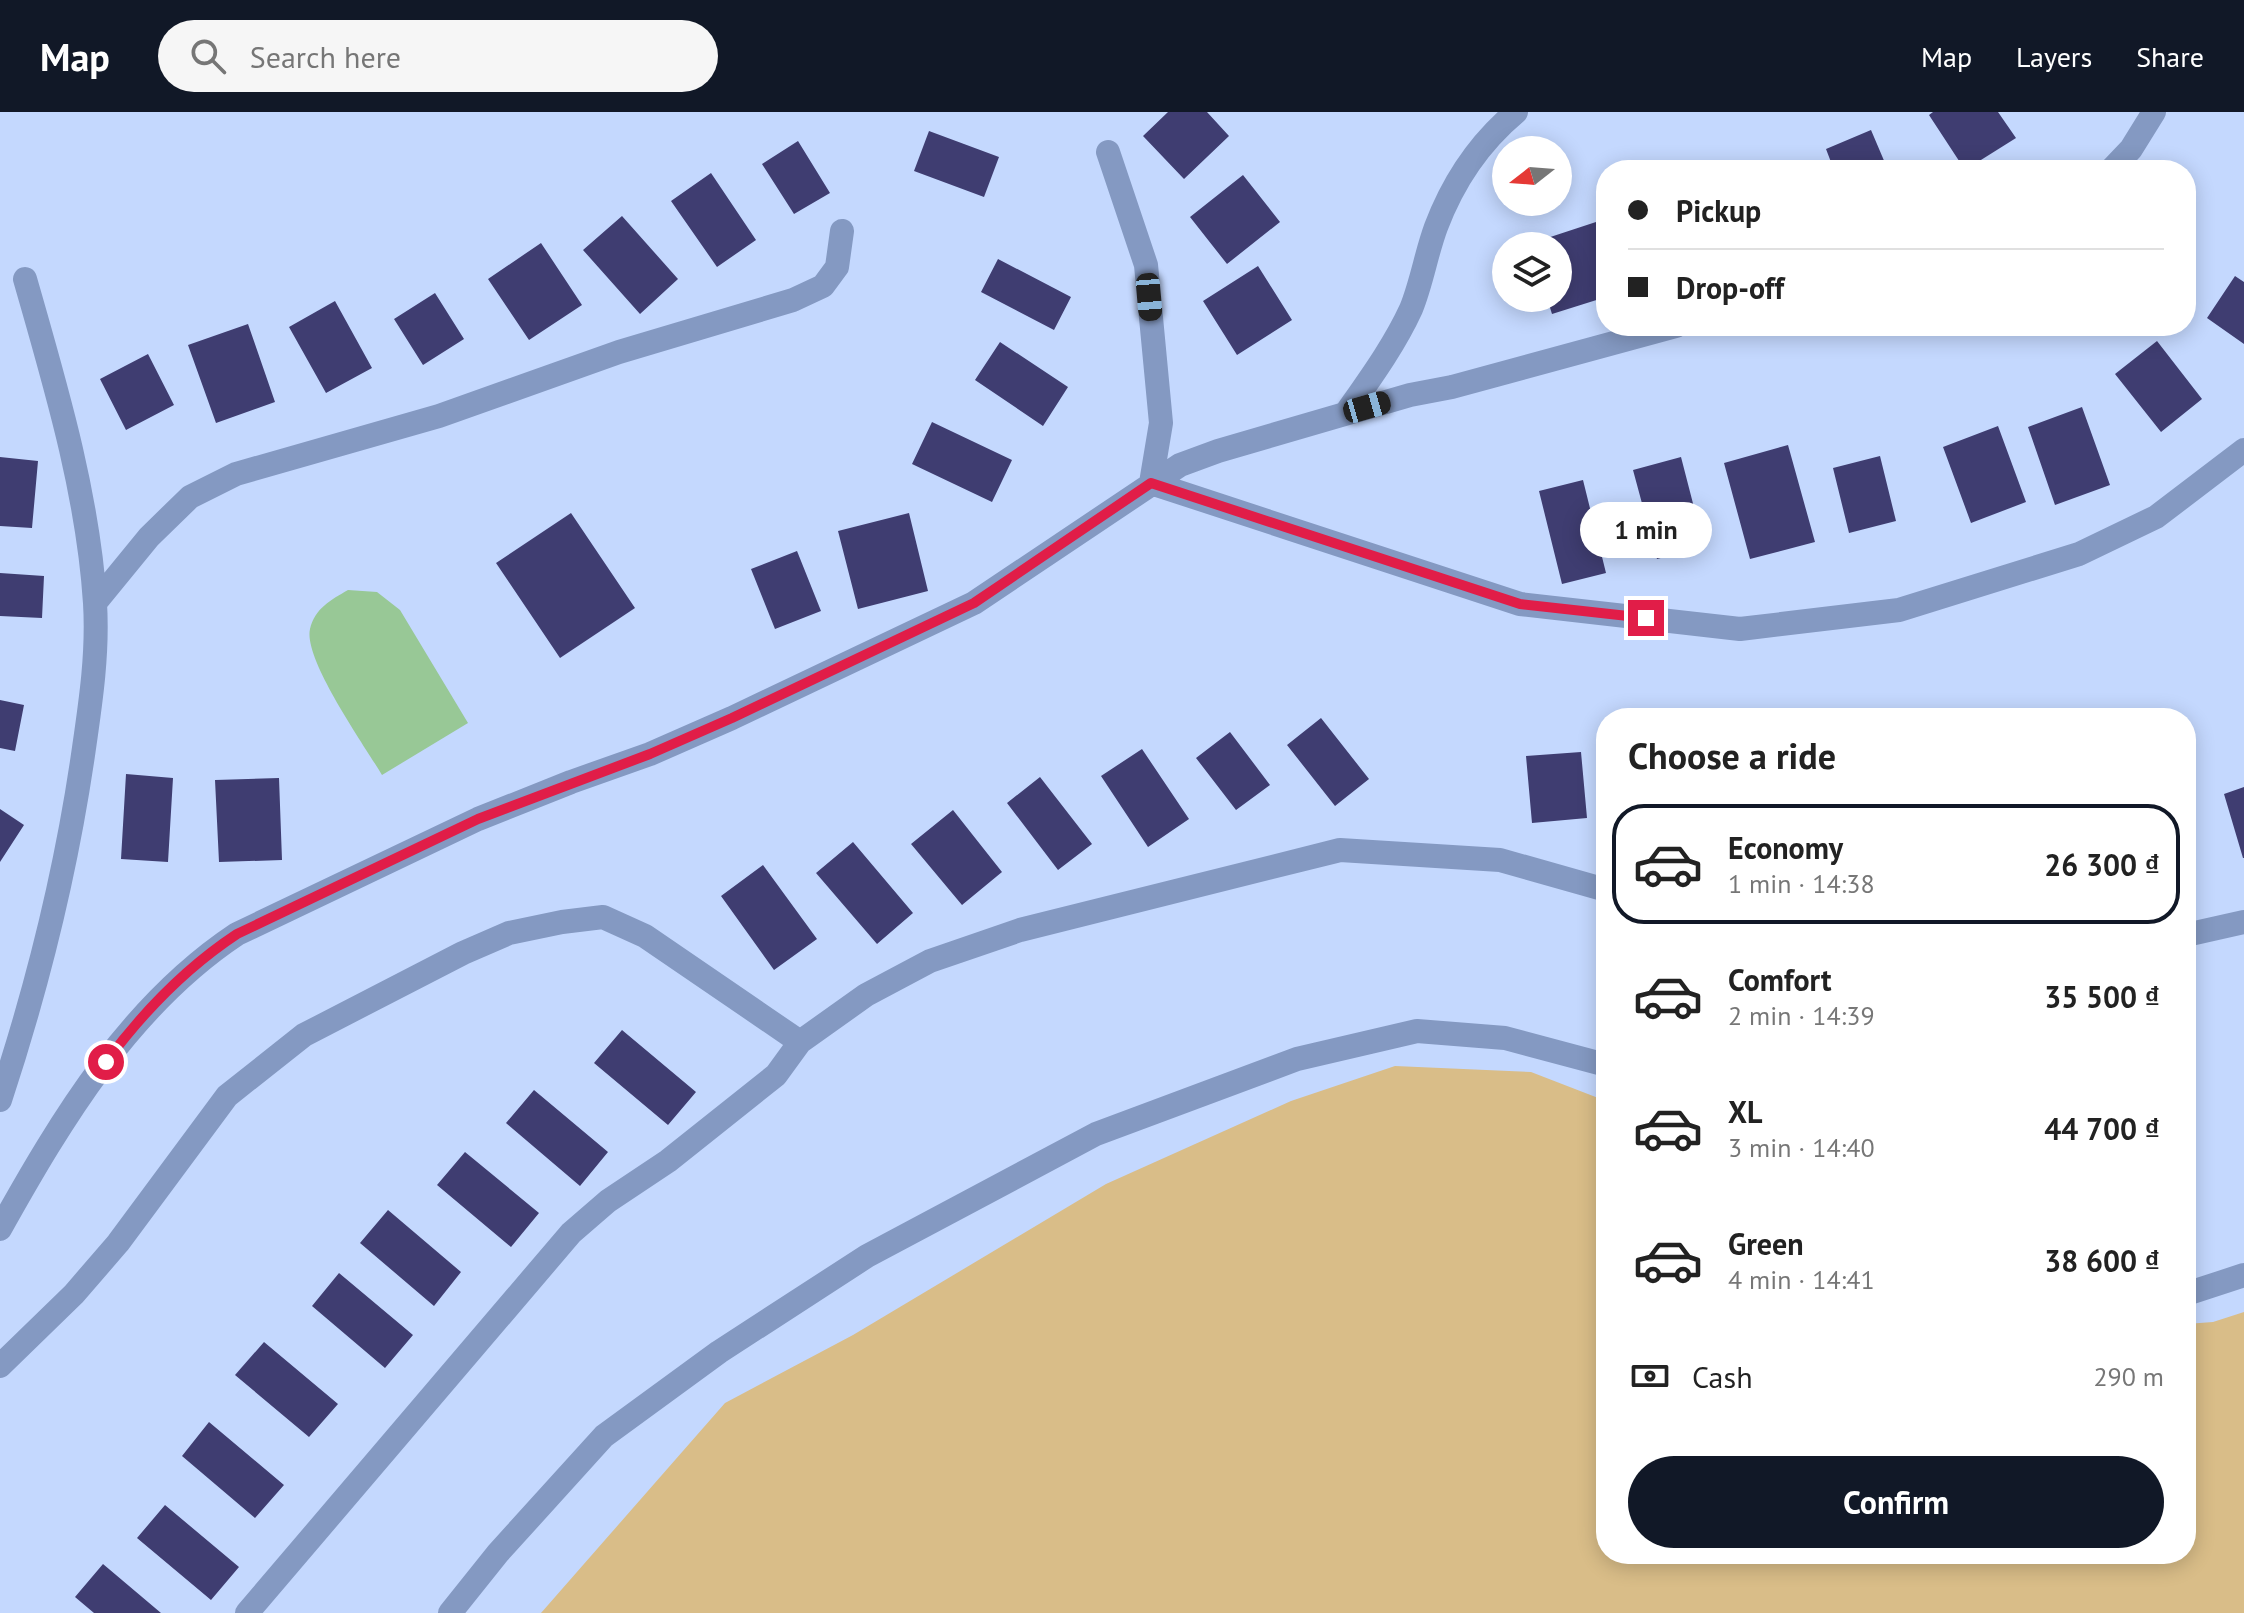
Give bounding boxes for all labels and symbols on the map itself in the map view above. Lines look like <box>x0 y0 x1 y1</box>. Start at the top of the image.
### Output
north arrow <box>1492 136 1572 216</box>
car <box>1135 272 1163 322</box>
car <box>1341 389 1393 425</box>
callout: 1 min <box>1580 502 1712 558</box>
route end <box>1628 600 1664 636</box>
route start <box>88 1044 124 1080</box>

